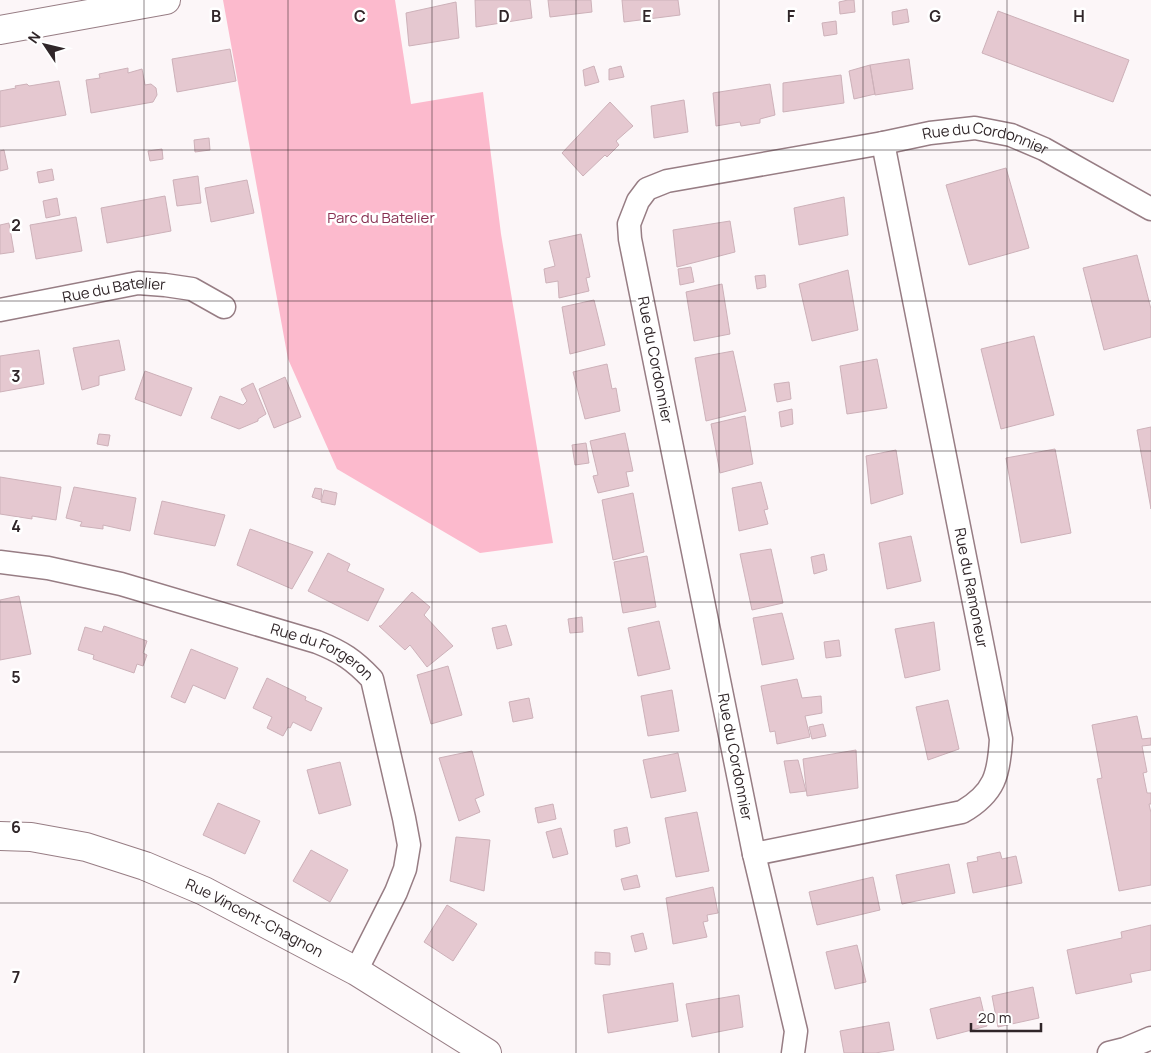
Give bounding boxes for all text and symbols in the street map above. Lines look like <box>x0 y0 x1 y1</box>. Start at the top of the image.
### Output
text: B <box>211 5 221 27</box>
text: C <box>354 5 366 27</box>
text: D <box>498 5 510 27</box>
text: E <box>642 5 652 27</box>
text: F <box>787 5 796 27</box>
text: G <box>929 5 941 27</box>
text: H <box>1073 5 1085 27</box>
north arrow <box>20 20 70 70</box>
text: N <box>23 28 45 47</box>
street label: Rue du Cordonnier <box>920 117 1053 160</box>
park label: Parc du Batelier <box>327 207 435 228</box>
text: 2 <box>11 214 21 236</box>
street label: Rue du Batelier <box>61 272 167 308</box>
street label: Rue du Cordonnier <box>633 295 678 426</box>
text: 3 <box>11 365 21 387</box>
text: 4 <box>11 515 21 537</box>
street label: Rue du Ramoneur <box>950 526 994 650</box>
street label: Rue du Forgeron <box>268 618 378 685</box>
text: 5 <box>11 666 21 688</box>
street label: Rue du Cordonnier <box>713 692 758 823</box>
text: 6 <box>11 816 21 838</box>
street label: Rue Vincent-Chagnon <box>182 873 327 962</box>
text: 7 <box>12 966 20 988</box>
scale bar <box>971 1000 1041 1032</box>
text: 20 m <box>978 1007 1011 1028</box>

